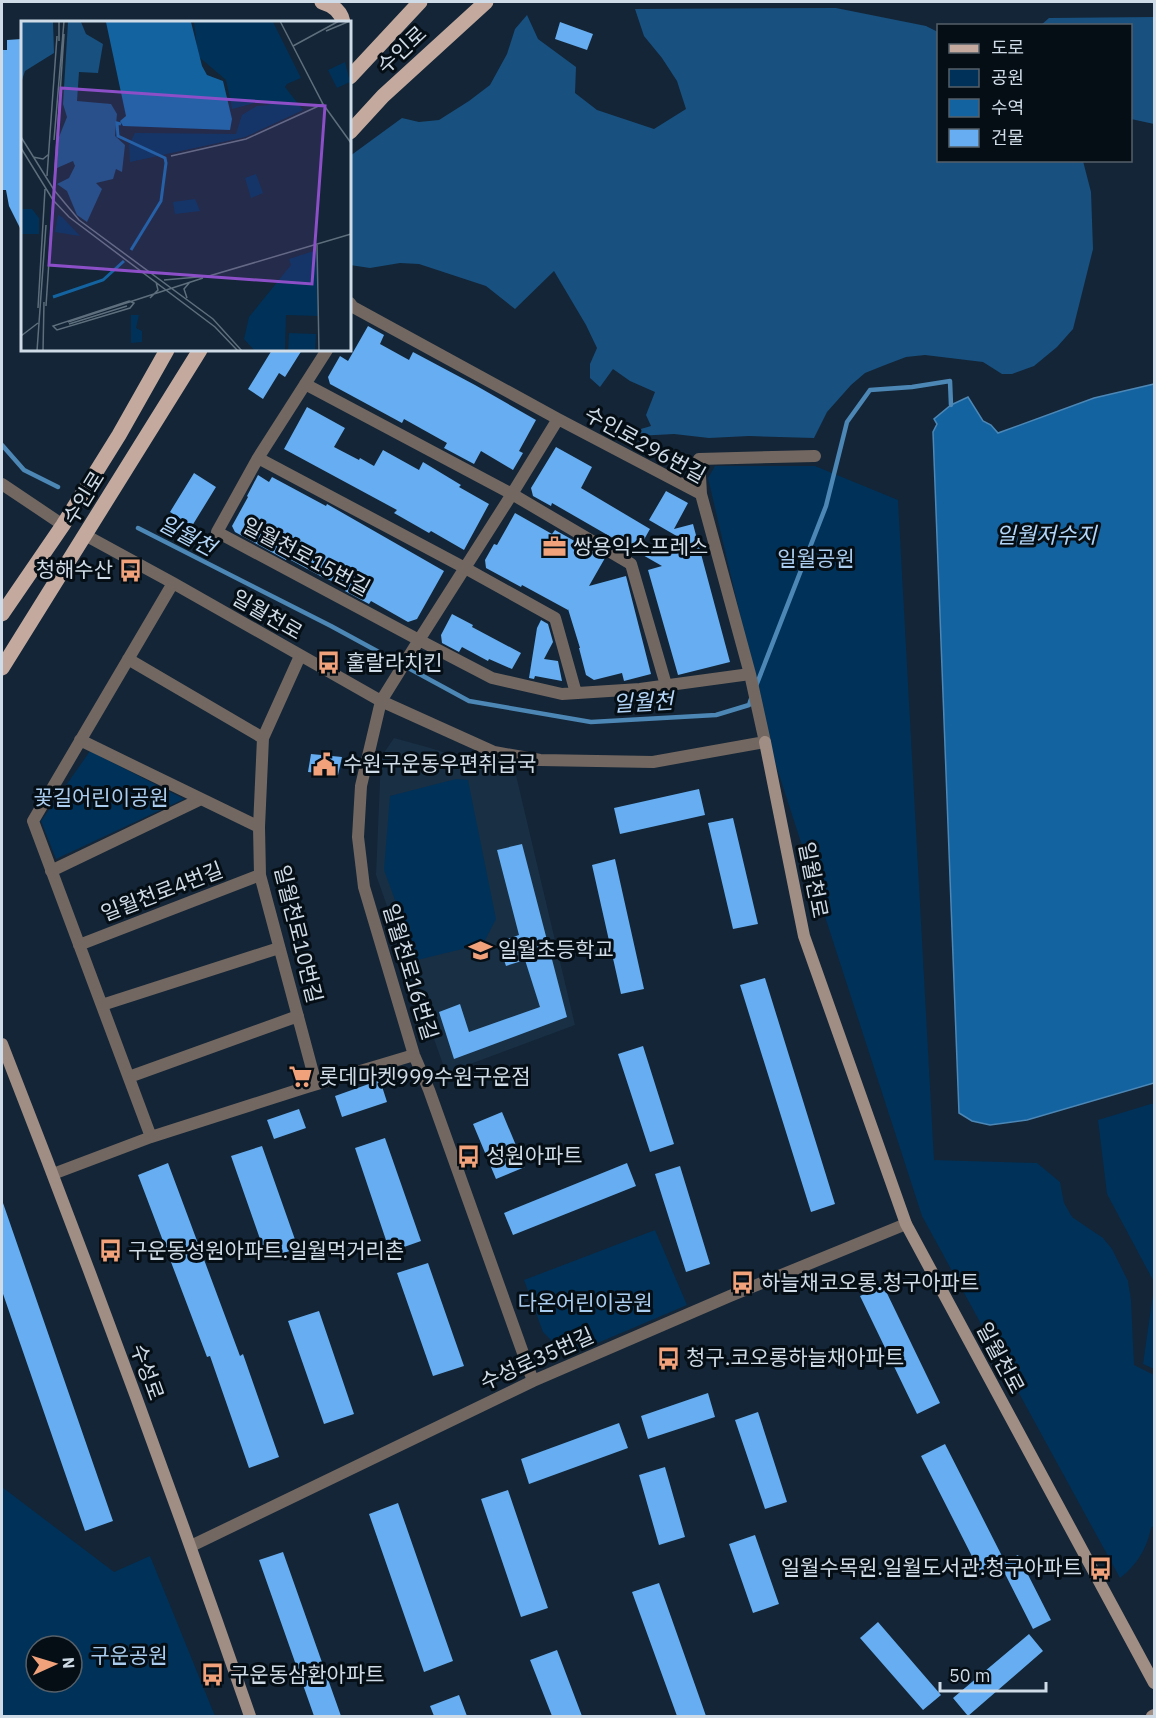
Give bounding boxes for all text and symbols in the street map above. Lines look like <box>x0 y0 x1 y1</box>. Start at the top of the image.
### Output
street label: 수인로 <box>371 19 432 79</box>
inset map <box>21 21 351 351</box>
legend <box>937 24 1132 162</box>
text: 도로 <box>991 36 1024 59</box>
text: 공원 <box>991 66 1024 89</box>
text: 수역 <box>991 96 1024 119</box>
text: 건물 <box>991 126 1024 149</box>
street label: 수인로296번길 <box>580 399 711 489</box>
street label: 수인로 <box>56 465 110 529</box>
water label: 일월천 <box>154 507 223 563</box>
street label: 일월천로15번길 <box>238 511 375 602</box>
water label: 일월저수지 <box>995 520 1098 549</box>
place label: 쌍용익스프레스 <box>573 532 708 560</box>
office icon: 쌍용익스프레스 <box>542 534 568 560</box>
park label: 일월공원 <box>777 544 855 572</box>
place label: 청해수산 <box>36 555 113 583</box>
bus stop icon: 청해수산 <box>118 557 144 583</box>
street label: 일월천로 <box>227 583 308 646</box>
place label: 훌랄라치킨 <box>346 648 443 676</box>
bus stop icon: 훌랄라치킨 <box>315 650 341 676</box>
water label: 일월천 <box>612 685 677 718</box>
place label: 수원구운동우편취급국 <box>343 749 536 777</box>
public building icon: 수원구운동우편취급국 <box>312 751 338 777</box>
park label: 꽃길어린이공원 <box>33 783 169 811</box>
street label: 일월천로 <box>793 839 835 920</box>
street label: 일월천로4번길 <box>97 855 227 927</box>
street label: 일월천로10번길 <box>268 862 330 1006</box>
street label: 일월천로16번길 <box>377 900 445 1043</box>
place label: 일월초등학교 <box>498 935 614 963</box>
school or university icon: 일월초등학교 <box>467 937 493 963</box>
place label: 롯데마켓999수원구운점 <box>319 1062 531 1090</box>
supermarket icon: 롯데마켓999수원구운점 <box>288 1064 314 1090</box>
place label: 성원아파트 <box>486 1141 583 1169</box>
bus stop icon: 성원아파트 <box>455 1143 481 1169</box>
place label: 구운동성원아파트.일월먹거리촌 <box>128 1236 404 1264</box>
bus stop icon: 구운동성원아파트.일월먹거리촌 <box>97 1238 123 1264</box>
place label: 하늘채코오롱.청구아파트 <box>761 1268 979 1296</box>
bus stop icon: 하늘채코오롱.청구아파트 <box>730 1270 756 1296</box>
park label: 다온어린이공원 <box>517 1288 653 1316</box>
street label: 일월천로 <box>970 1317 1031 1398</box>
street label: 수성로35번길 <box>475 1321 598 1396</box>
street label: 수성로 <box>125 1340 171 1404</box>
place label: 청구.코오롱하늘채아파트 <box>686 1343 904 1371</box>
bus stop icon: 청구.코오롱하늘채아파트 <box>655 1345 681 1371</box>
place label: 일월수목원.일월도서관.청구아파트 <box>781 1553 1082 1581</box>
bus stop icon: 일월수목원.일월도서관.청구아파트 <box>1087 1555 1113 1581</box>
north arrow <box>24 1634 84 1694</box>
park label: 구운공원 <box>90 1641 168 1669</box>
scale bar <box>940 1655 1046 1693</box>
text: N <box>59 1656 79 1669</box>
place label: 구운동삼환아파트 <box>230 1660 385 1688</box>
bus stop icon: 구운동삼환아파트 <box>199 1662 225 1688</box>
text: 50 m <box>949 1664 991 1687</box>

